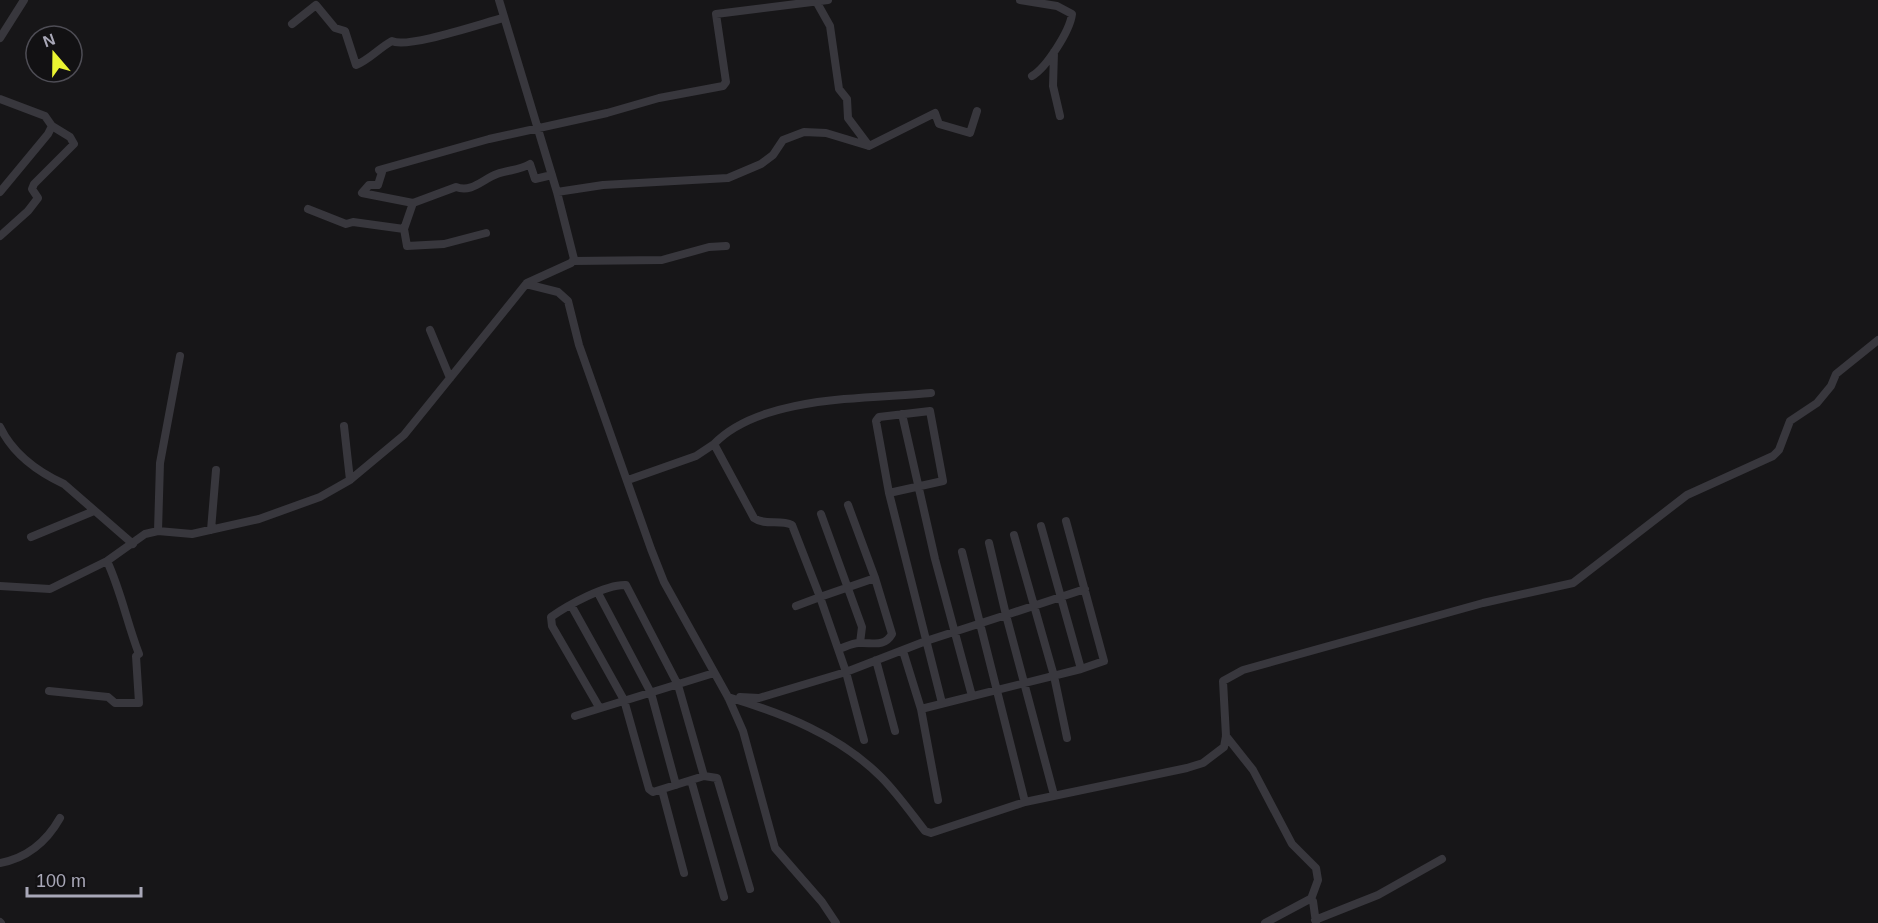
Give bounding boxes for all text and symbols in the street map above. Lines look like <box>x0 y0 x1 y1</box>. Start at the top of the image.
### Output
north arrow <box>24 24 84 84</box>
text: N <box>41 30 57 50</box>
scale bar <box>27 860 141 898</box>
text: 100 m <box>36 871 86 891</box>

